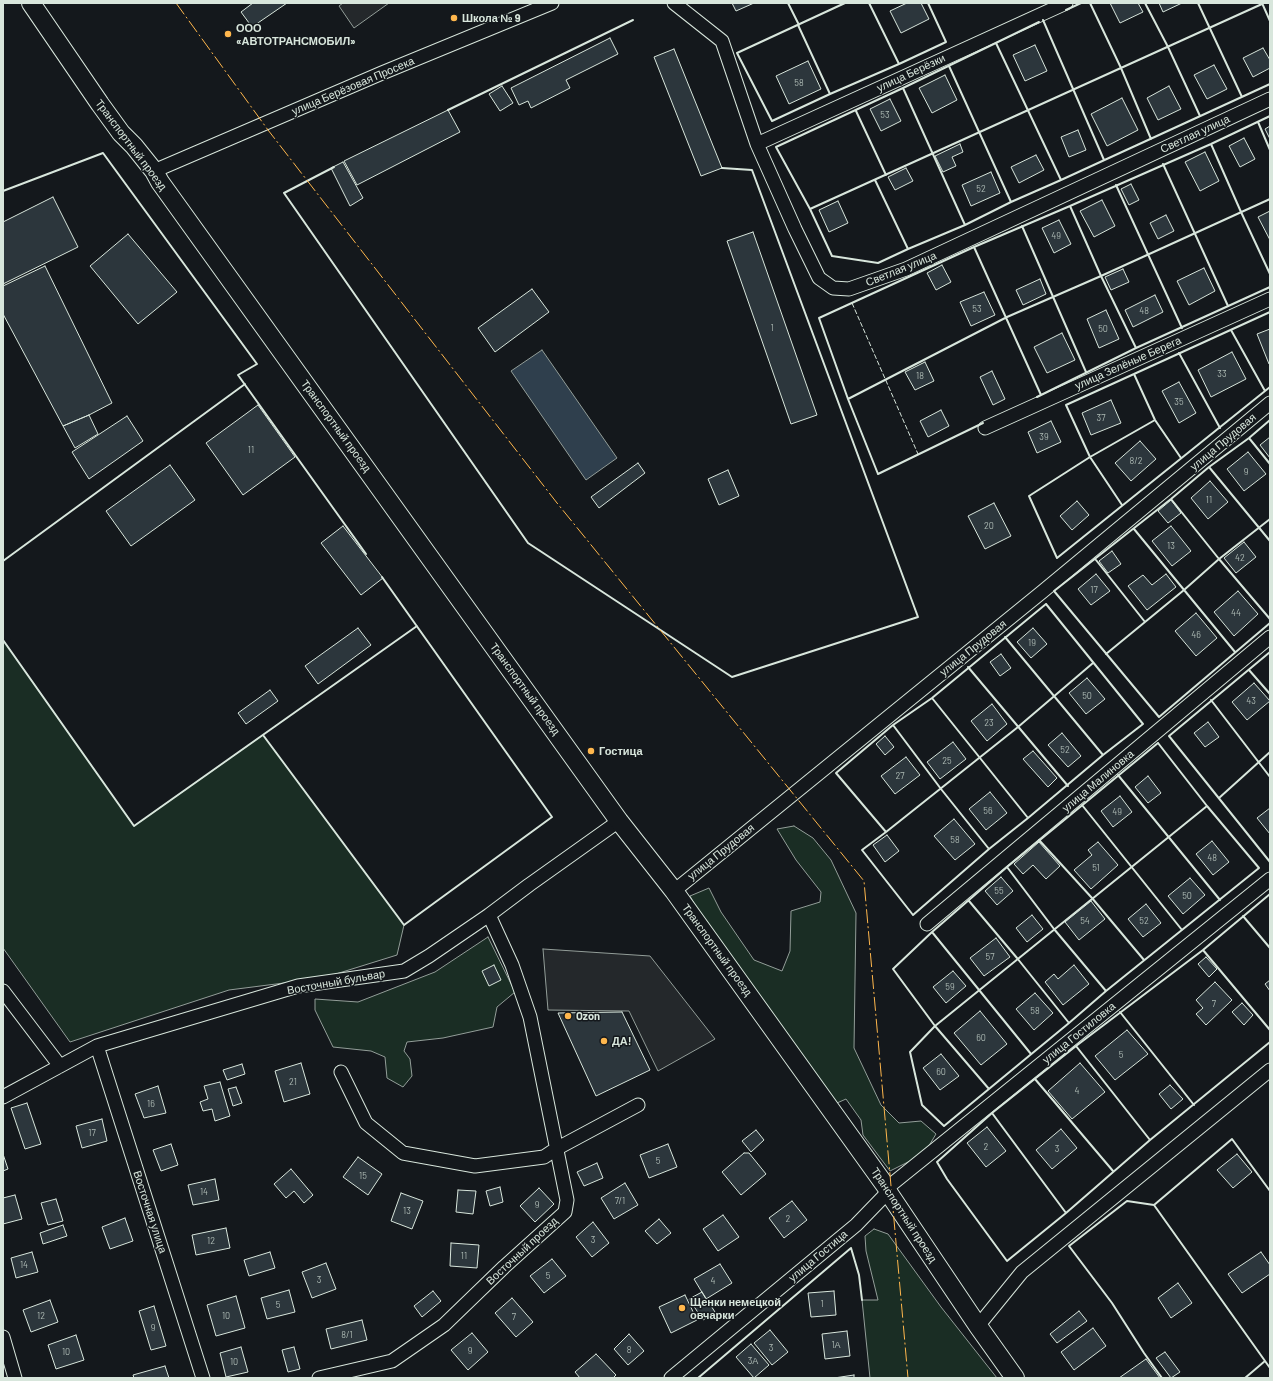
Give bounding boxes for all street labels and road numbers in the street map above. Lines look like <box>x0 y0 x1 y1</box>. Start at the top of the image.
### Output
street label: улица Берёзки <box>875 51 947 95</box>
street label: улица Берёзовая Просека <box>290 54 416 118</box>
street label: Транспортный проезд <box>92 97 170 193</box>
street label: Светлая улица <box>1158 112 1232 156</box>
street label: Светлая улица <box>864 249 938 289</box>
street label: улица Зелёные Берега <box>1073 334 1183 392</box>
street label: Транспортный проезд <box>298 377 374 475</box>
street label: улица Прудовая <box>1187 411 1259 473</box>
street label: улица Прудовая <box>937 617 1009 679</box>
street label: Транспортный проезд <box>487 640 563 738</box>
street label: улица Малиновка <box>1059 747 1137 815</box>
street label: улица Прудовая <box>685 821 757 883</box>
street label: Транспортный проезд <box>679 901 755 999</box>
street label: Восточный бульвар <box>286 967 386 997</box>
street label: улица Гостиловка <box>1040 1000 1118 1066</box>
street label: Транспортный проезд <box>868 1165 940 1265</box>
street label: Восточная улица <box>130 1169 170 1255</box>
street label: Восточный проезд <box>483 1214 561 1288</box>
street label: улица Гостица <box>786 1228 850 1284</box>

